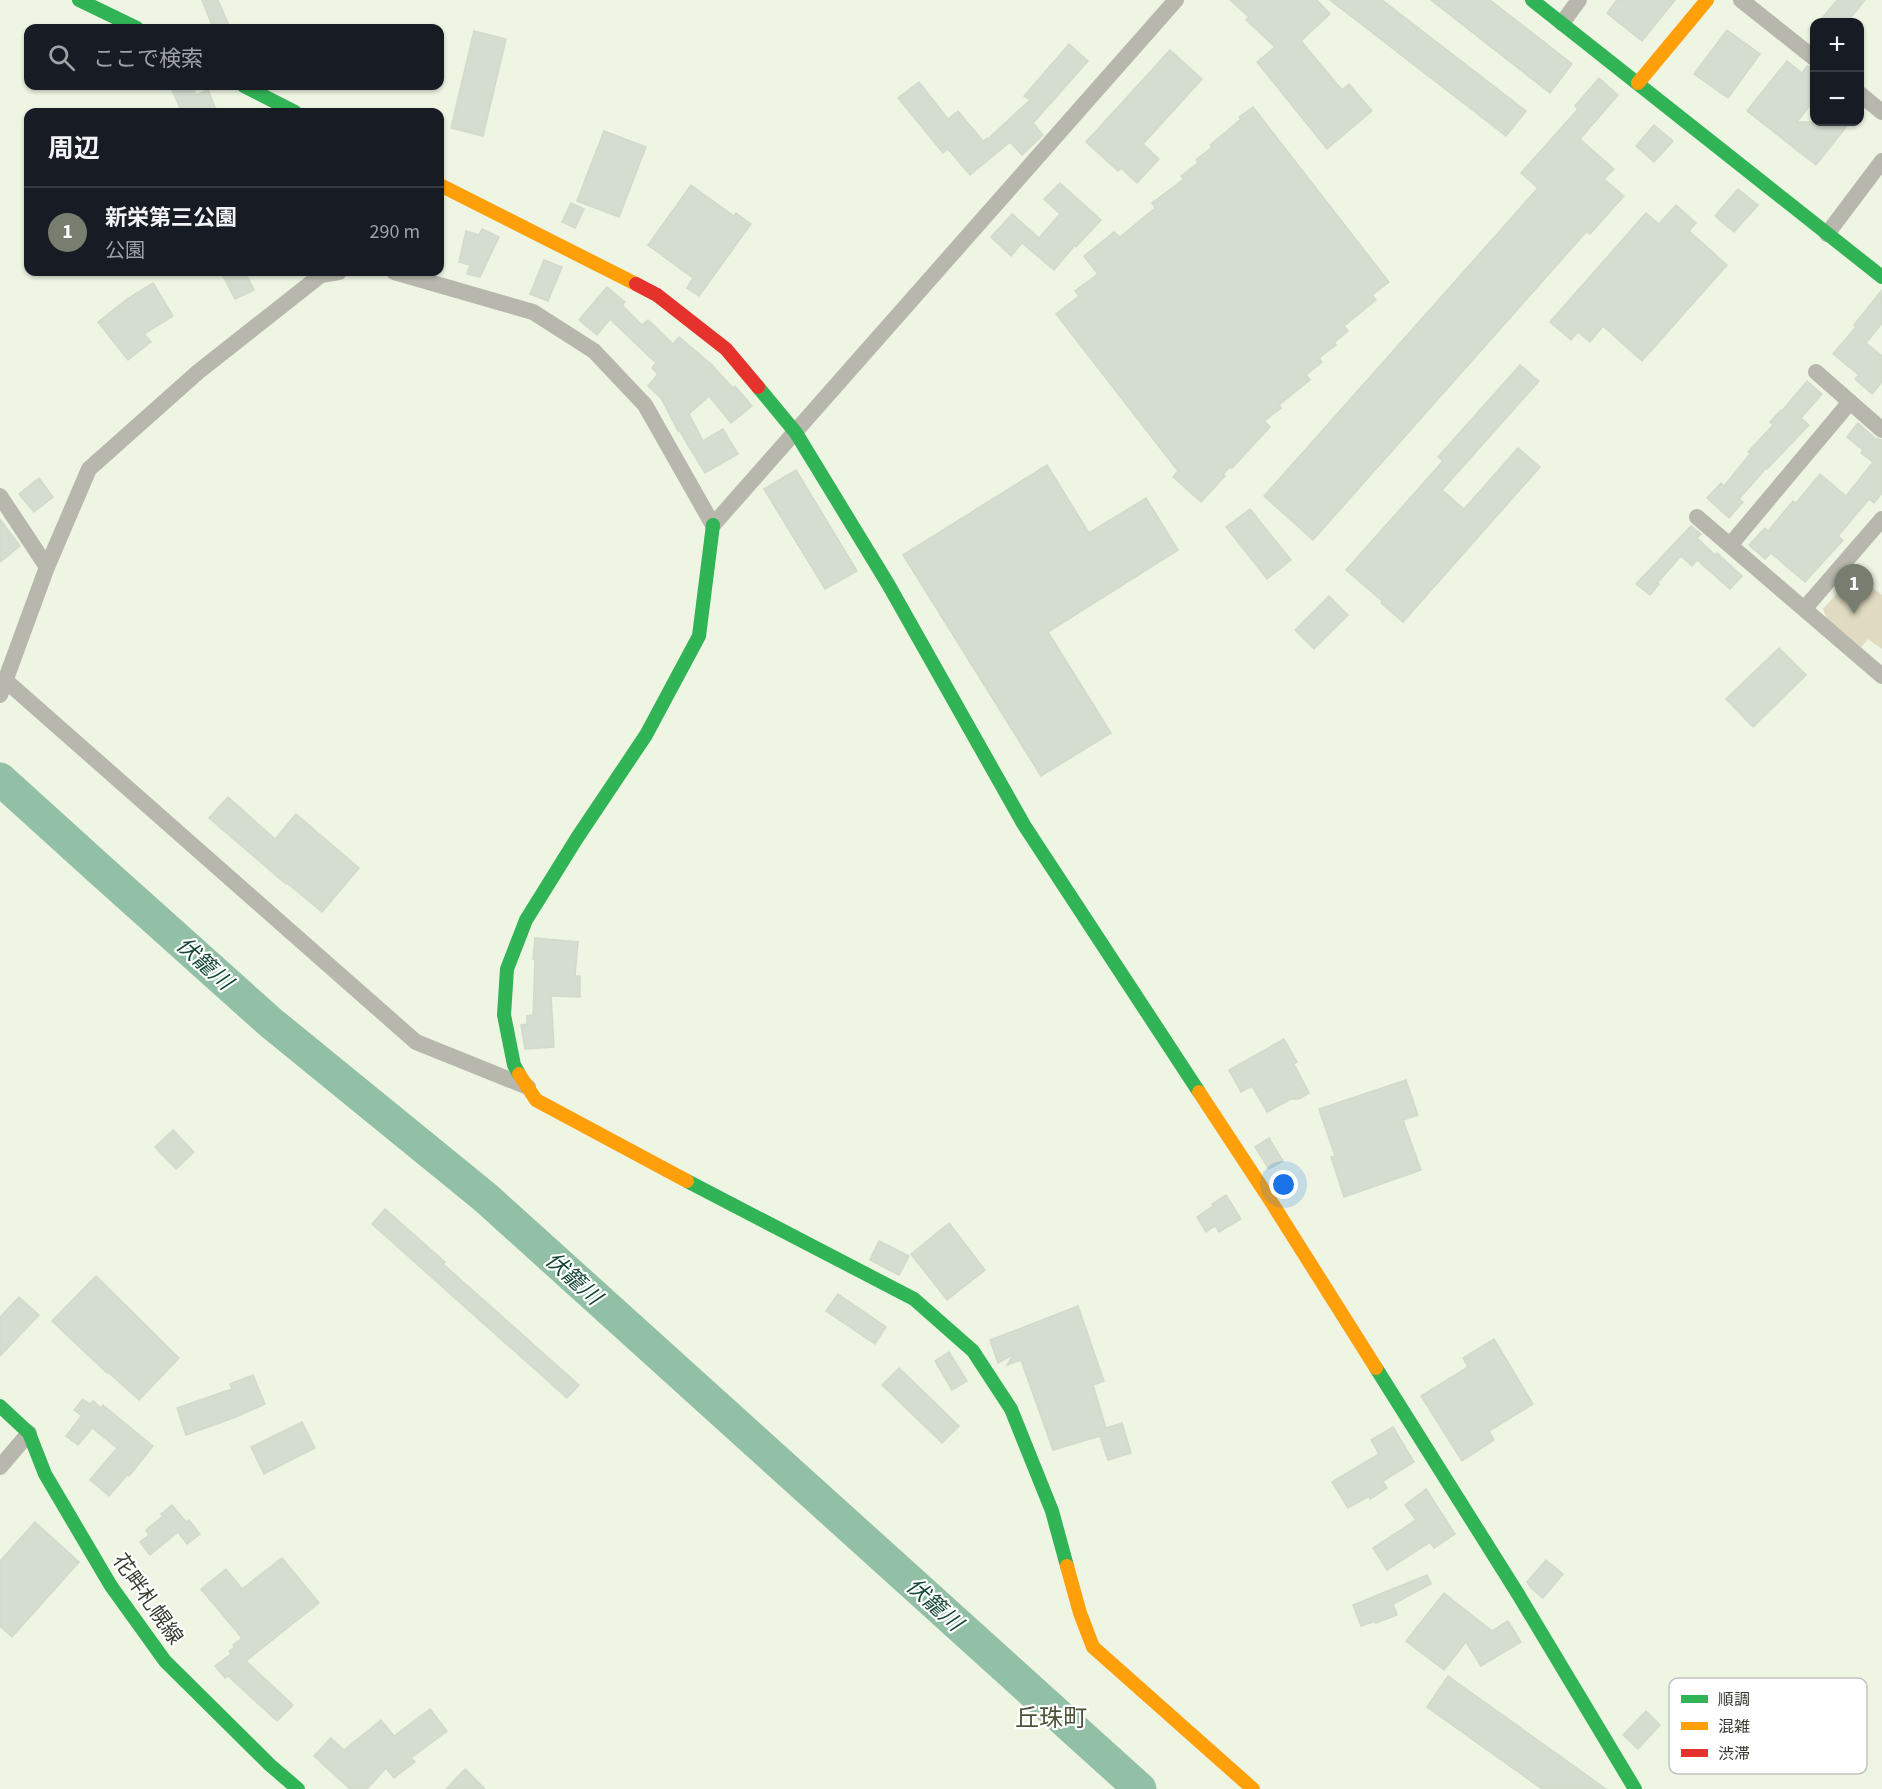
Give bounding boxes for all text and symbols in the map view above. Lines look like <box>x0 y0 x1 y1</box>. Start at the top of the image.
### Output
map controls <box>1810 18 1864 126</box>
button: + <box>1810 18 1864 72</box>
search box <box>24 24 444 90</box>
icon: search <box>45 41 78 74</box>
text: ここで検索 <box>93 43 203 75</box>
button: − <box>1810 72 1864 126</box>
text: 周辺 <box>48 130 100 167</box>
text: 新栄第三公園 <box>105 202 237 234</box>
text: 1 <box>62 218 73 246</box>
text: 290 m <box>370 218 420 246</box>
text: 公園 <box>105 237 145 265</box>
pin: 1 <box>1834 564 1874 614</box>
water label: 伏籠川 <box>169 930 241 999</box>
your location <box>1269 1170 1298 1199</box>
water label: 伏籠川 <box>538 1245 610 1314</box>
street label: 花畔札幌線 <box>106 1547 190 1651</box>
water label: 伏籠川 <box>899 1571 971 1640</box>
legend <box>1669 1678 1867 1774</box>
text: 順調 <box>1718 1689 1750 1711</box>
district label: 丘珠町 <box>1015 1701 1087 1736</box>
text: 混雑 <box>1718 1716 1750 1738</box>
text: 渋滞 <box>1718 1743 1750 1765</box>

